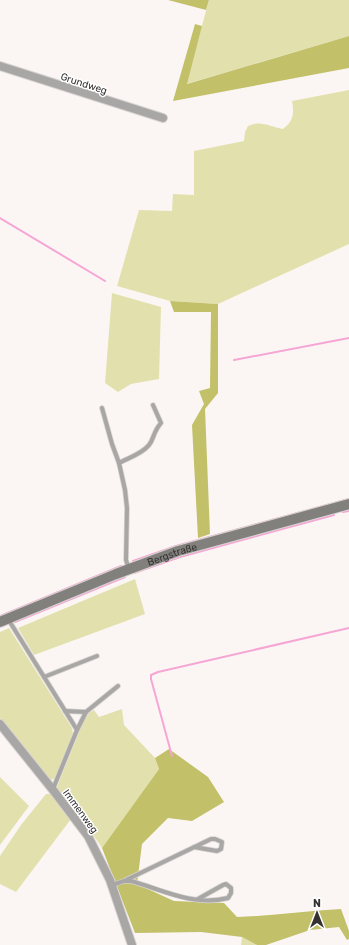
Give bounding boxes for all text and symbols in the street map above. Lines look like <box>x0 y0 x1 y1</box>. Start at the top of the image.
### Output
street label: Grundweg <box>59 71 108 97</box>
street label: Bergstraße <box>146 541 199 569</box>
street label: Immenweg <box>60 787 100 836</box>
north arrow <box>297 893 337 933</box>
text: N <box>313 897 321 910</box>

